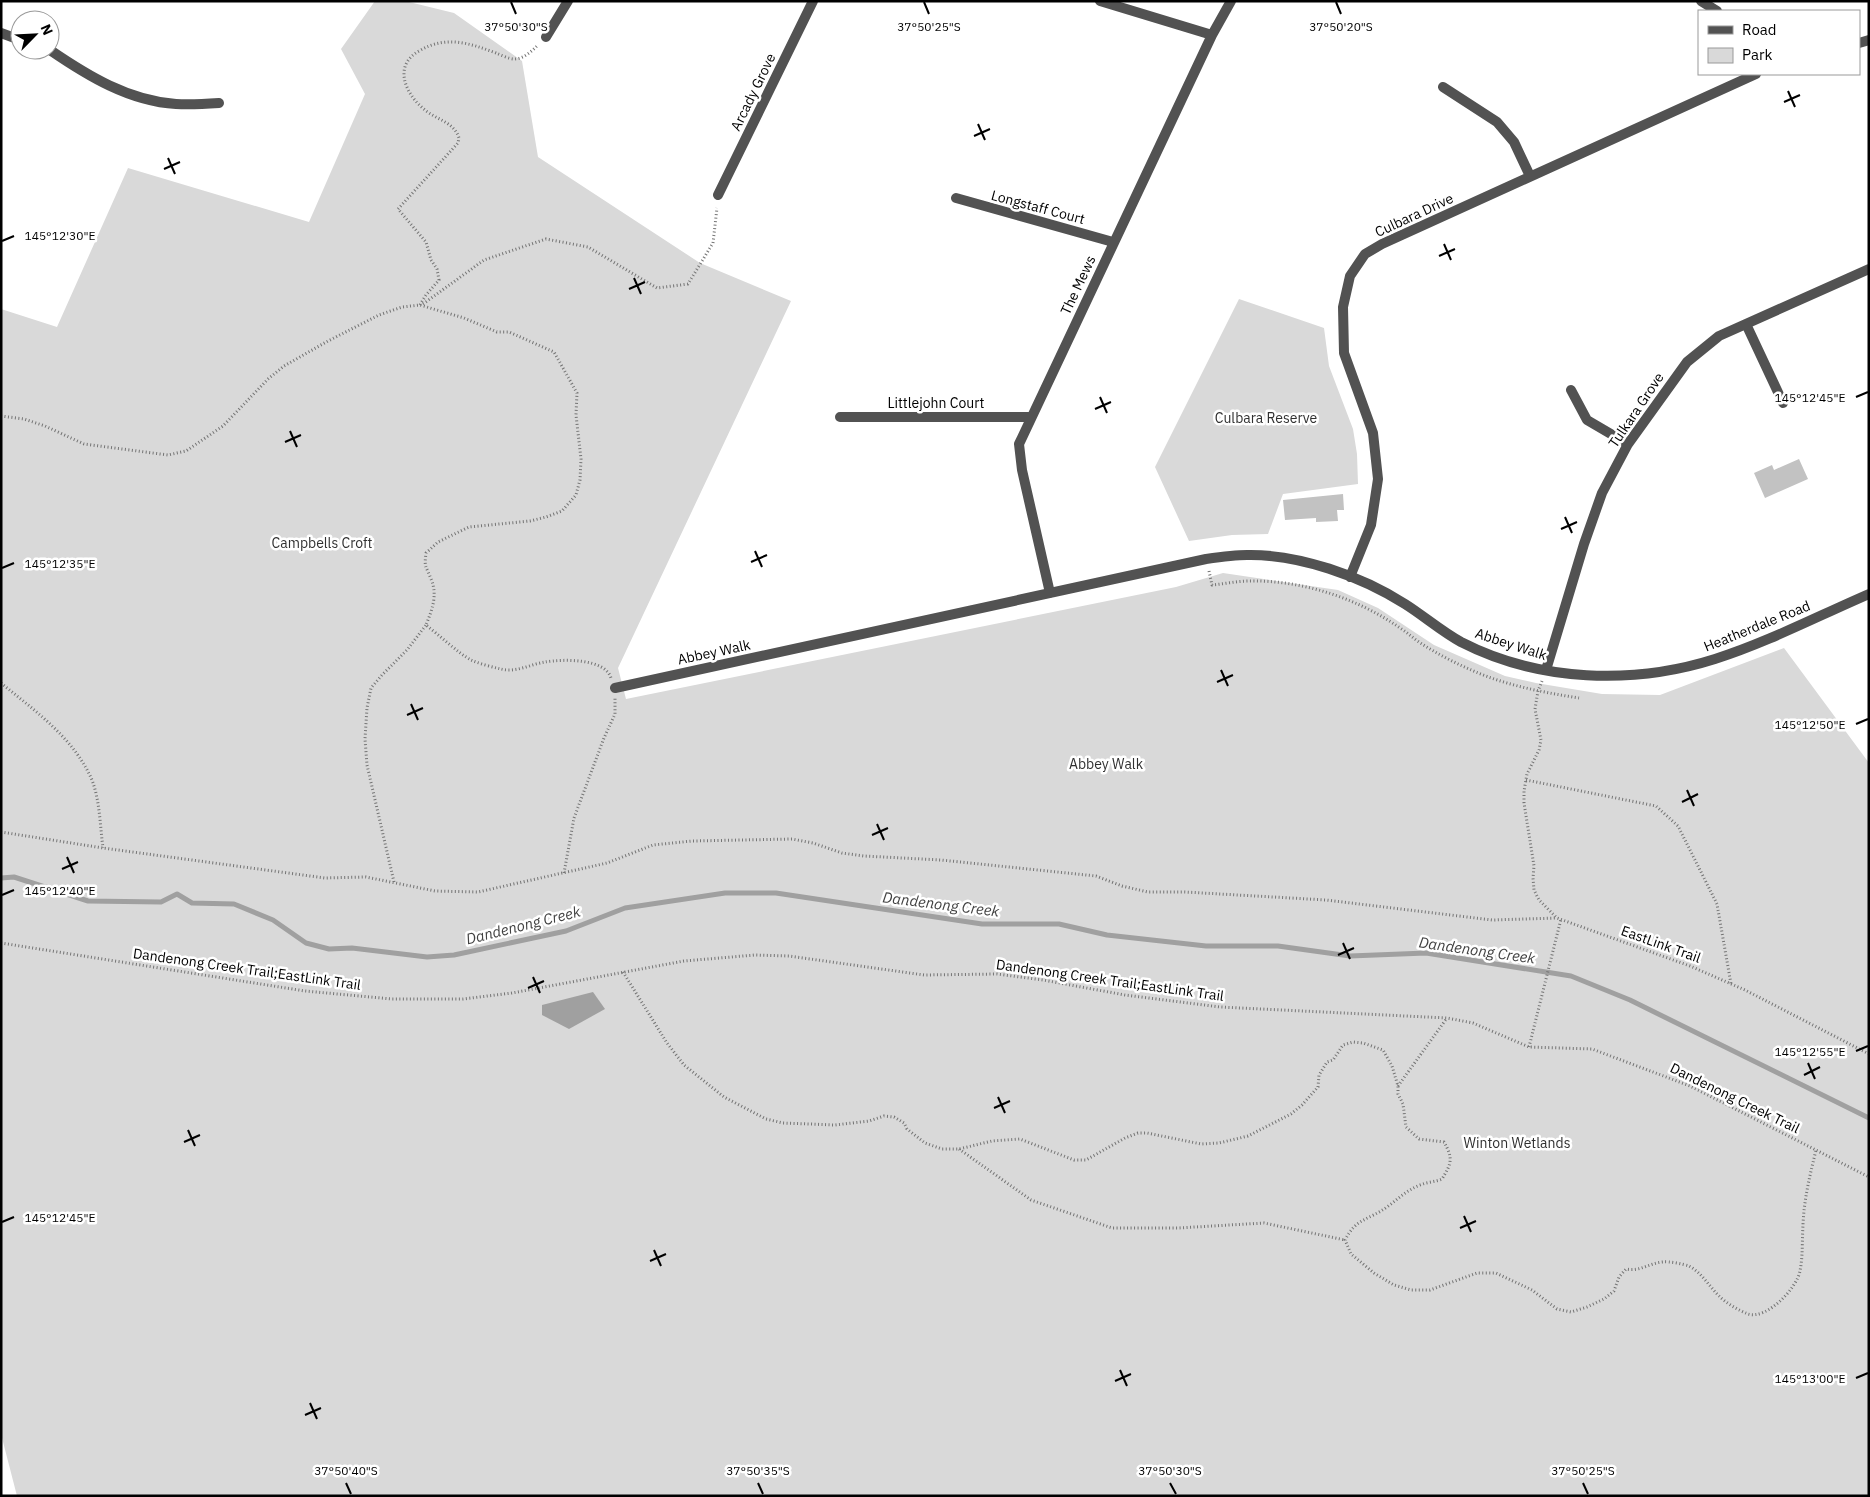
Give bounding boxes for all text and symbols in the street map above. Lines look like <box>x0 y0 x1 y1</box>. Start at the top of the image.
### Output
north arrow <box>10 10 60 60</box>
legend <box>1698 10 1860 75</box>
text: 37°50'30"S <box>484 19 548 34</box>
text: 37°50'25"S <box>897 19 961 34</box>
text: 37°50'20"S <box>1309 19 1373 34</box>
text: Road <box>1742 20 1777 39</box>
text: N <box>37 21 57 38</box>
text: Park <box>1742 45 1772 64</box>
street label: Arcady Grove <box>727 50 780 134</box>
street label: Longstaff Court <box>989 186 1087 228</box>
street label: Culbara Drive <box>1372 189 1456 241</box>
text: 145°12'30"E <box>25 228 95 243</box>
street label: The Mews <box>1056 252 1100 318</box>
street label: Tulkara Grove <box>1604 369 1668 451</box>
text: 145°12'45"E <box>1775 390 1845 405</box>
street label: Littlejohn Court <box>888 394 985 412</box>
park label: Culbara Reserve <box>1215 409 1318 427</box>
park label: Campbells Croft <box>272 534 373 552</box>
text: 145°12'35"E <box>25 556 95 571</box>
street label: Heatherdale Road <box>1701 596 1813 656</box>
street label: Abbey Walk <box>1473 624 1550 664</box>
street label: Abbey Walk <box>676 635 753 669</box>
text: 145°12'50"E <box>1775 717 1845 732</box>
park label: Abbey Walk <box>1069 755 1144 773</box>
text: 145°12'40"E <box>25 883 95 898</box>
water label: Dandenong Creek <box>882 887 1001 921</box>
water label: Dandenong Creek <box>464 902 582 948</box>
street label: EastLink Trail <box>1619 921 1704 967</box>
water label: Dandenong Creek <box>1418 932 1537 968</box>
street label: Dandenong Creek Trail;EastLink Trail <box>132 944 362 994</box>
street label: Dandenong Creek Trail;EastLink Trail <box>995 955 1225 1005</box>
text: 145°12'55"E <box>1775 1044 1845 1059</box>
street label: Dandenong Creek Trail <box>1667 1059 1803 1137</box>
park label: Winton Wetlands <box>1464 1134 1571 1152</box>
text: 145°12'45"E <box>25 1210 95 1225</box>
text: 145°13'00"E <box>1775 1371 1845 1386</box>
text: 37°50'40"S <box>314 1463 378 1478</box>
text: 37°50'35"S <box>726 1463 790 1478</box>
text: 37°50'30"S <box>1138 1463 1202 1478</box>
text: 37°50'25"S <box>1551 1463 1615 1478</box>

